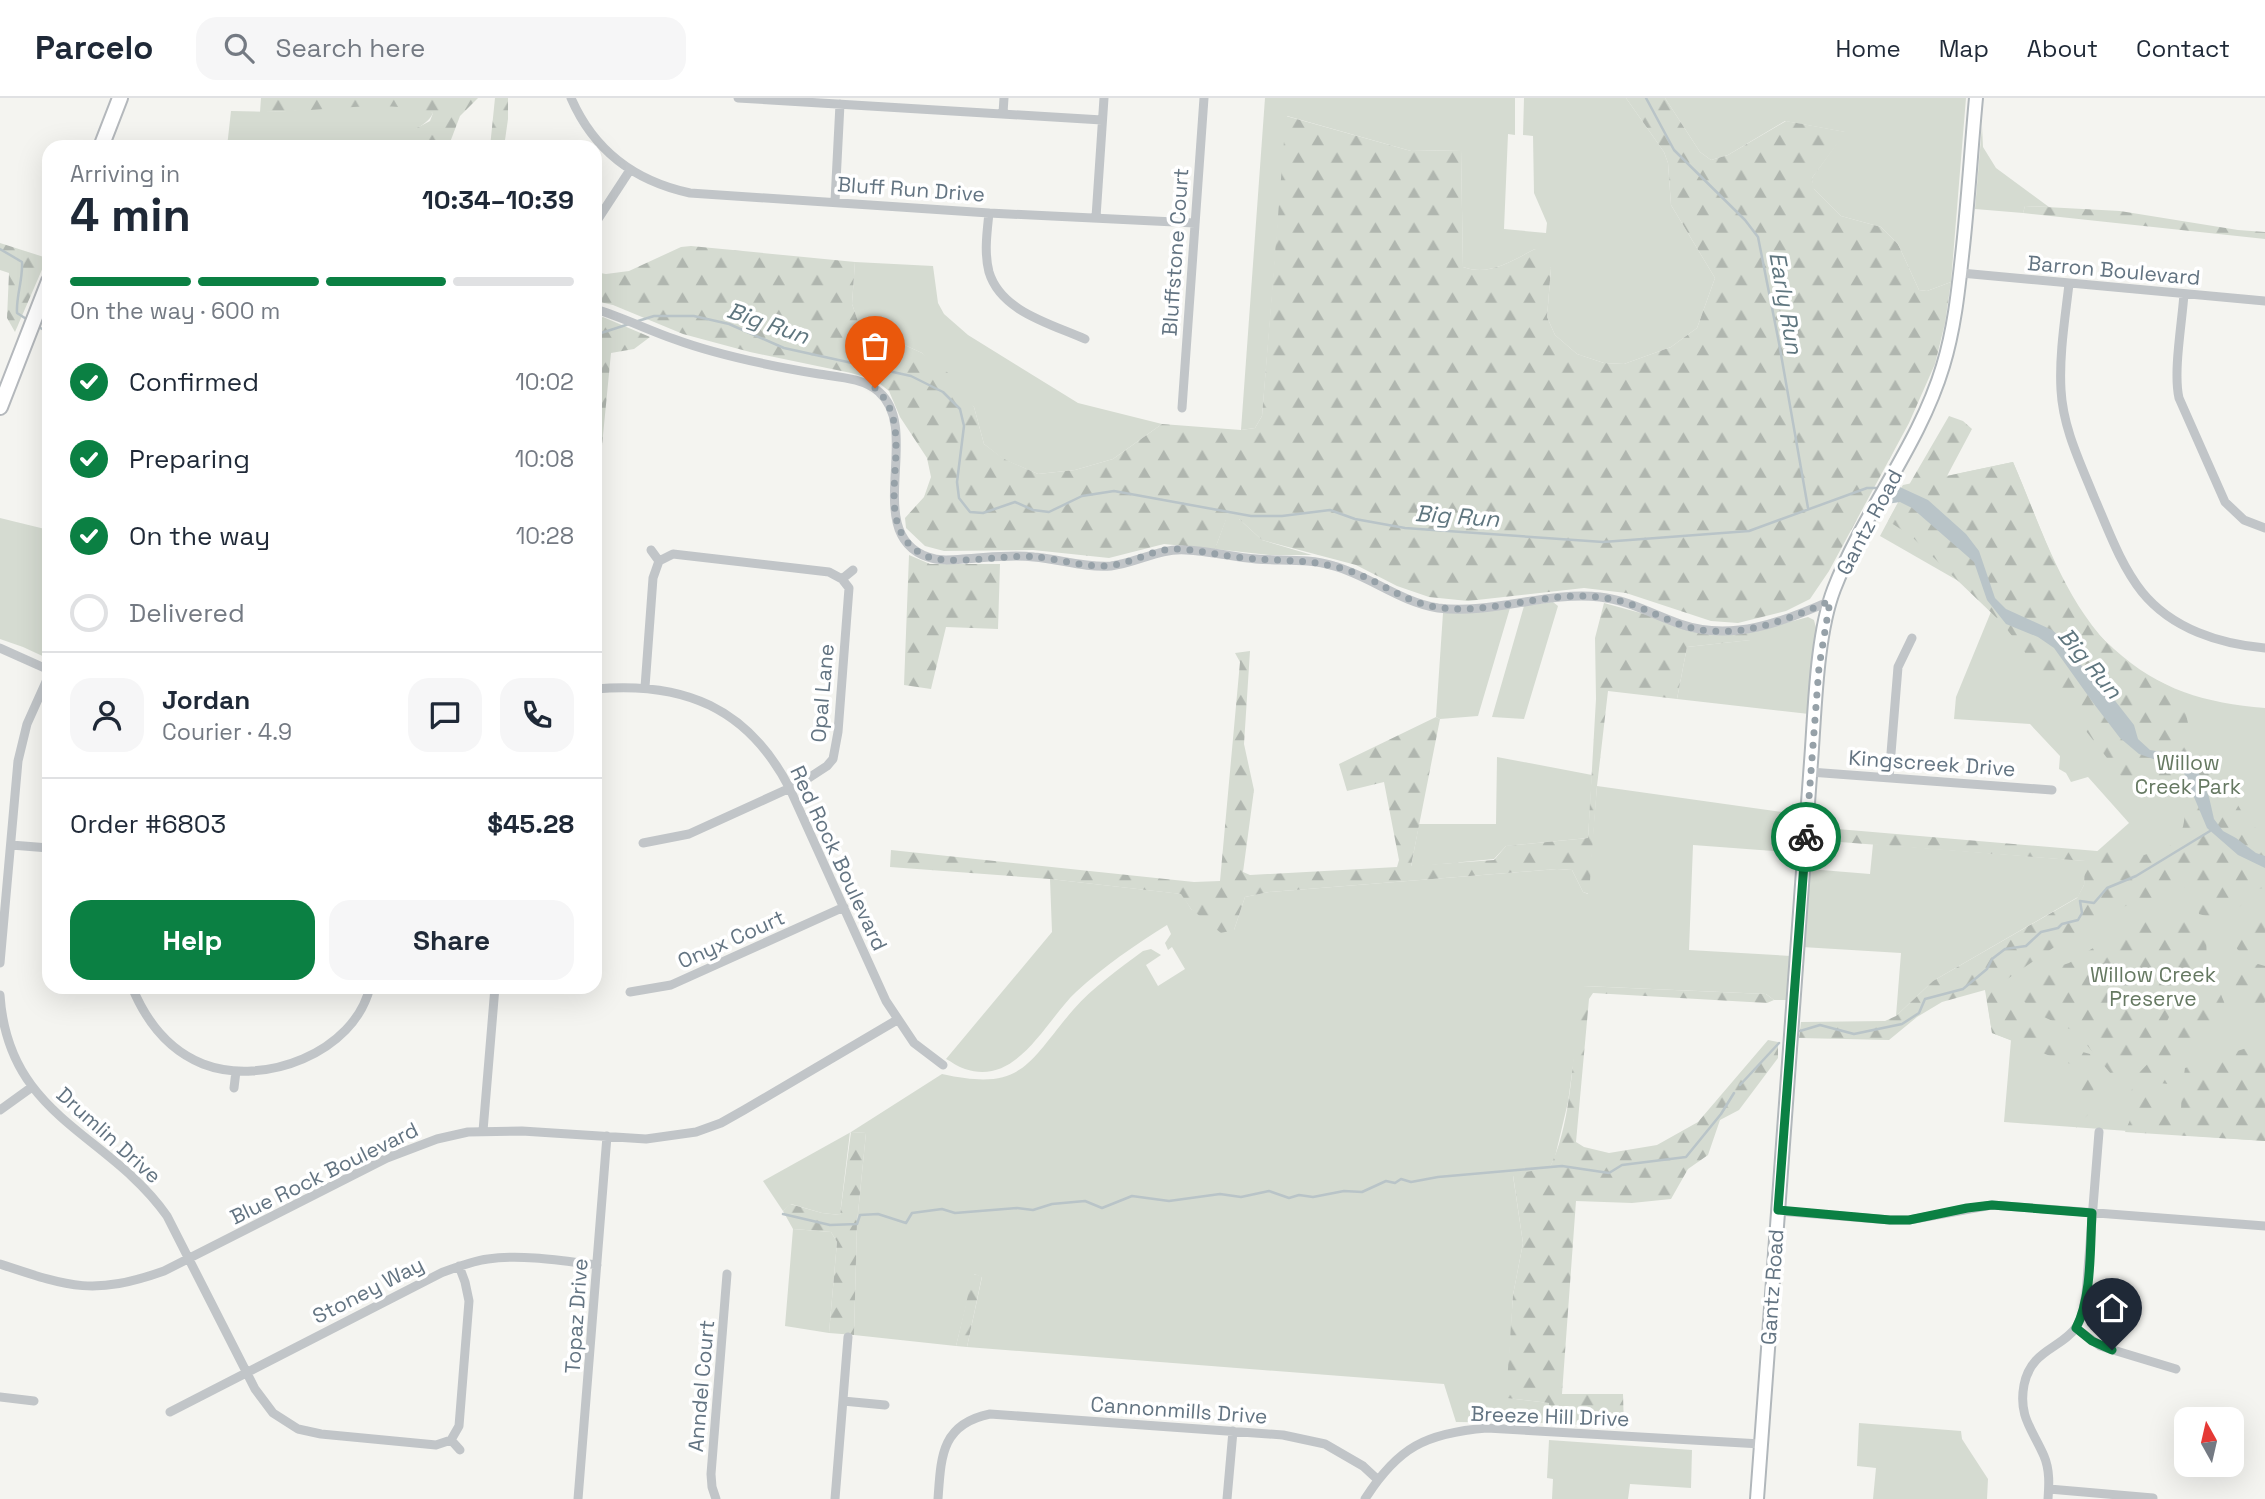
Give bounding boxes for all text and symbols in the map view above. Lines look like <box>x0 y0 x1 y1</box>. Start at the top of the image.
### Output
search box <box>196 17 686 80</box>
text: Parcelo <box>35 27 154 69</box>
icon: search <box>220 29 258 67</box>
text: Search here <box>276 31 425 65</box>
text: Home <box>1835 33 1901 64</box>
text: Map <box>1939 33 1989 64</box>
text: About <box>2027 33 2098 64</box>
text: Contact <box>2136 33 2230 64</box>
text: Arriving in <box>70 159 180 189</box>
street label: Bluffstone Court <box>1156 167 1194 337</box>
street label: Bluff Run Drive <box>836 170 986 208</box>
text: 10:34–10:39 <box>422 183 574 217</box>
text: 4 min <box>70 186 191 244</box>
street label: Barron Boulevard <box>2026 249 2202 291</box>
water label: Early Run <box>1762 250 1810 357</box>
water label: Big Run <box>723 295 814 351</box>
text: On the way · 600 m <box>70 296 280 326</box>
pin <box>845 316 905 388</box>
icon: bag <box>856 327 894 365</box>
icon: check <box>70 363 108 401</box>
text: Confirmed <box>129 365 259 399</box>
text: 10:02 <box>515 367 574 397</box>
icon: check <box>70 440 108 478</box>
text: Preparing <box>129 442 250 476</box>
text: 10:08 <box>515 444 574 474</box>
street label: Gantz Road <box>1830 464 1908 580</box>
water label: Big Run <box>1414 498 1501 534</box>
icon: check <box>70 517 108 555</box>
text: On the way <box>129 519 270 553</box>
text: 10:28 <box>516 521 574 551</box>
text: Delivered <box>129 596 245 630</box>
water label: Big Run <box>2051 621 2129 706</box>
street label: Opal Lane <box>804 642 840 744</box>
button: person <box>70 678 144 752</box>
button: chat <box>408 678 482 752</box>
button: phone <box>500 678 574 752</box>
text: Jordan <box>162 683 250 717</box>
text: Courier · 4.9 <box>162 717 292 747</box>
street label: Kingscreek Drive <box>1848 744 2016 782</box>
park label: Willow Creek Park <box>2135 749 2241 800</box>
street label: Red Rock Boulevard <box>784 761 894 955</box>
courier <box>1771 802 1841 872</box>
text: Order #6803 <box>70 807 226 841</box>
text: $45.28 <box>487 807 574 841</box>
icon: bike <box>1787 818 1825 856</box>
button: Help <box>70 900 315 980</box>
button: Share <box>329 900 574 980</box>
street label: Onyx Court <box>673 903 789 975</box>
park label: Willow Creek Preserve <box>2090 961 2216 1012</box>
street label: Drumlin Drive <box>51 1081 167 1189</box>
street label: Blue Rock Boulevard <box>225 1116 423 1230</box>
street label: Gantz Road <box>1754 1228 1790 1346</box>
street label: Stoney Way <box>308 1250 428 1330</box>
street label: Topaz Drive <box>559 1257 593 1375</box>
pin <box>2082 1278 2142 1350</box>
icon: home <box>2093 1289 2131 1327</box>
street label: Anndel Court <box>682 1319 720 1453</box>
street label: Cannonmills Drive <box>1090 1390 1268 1430</box>
street label: Breeze Hill Drive <box>1470 1400 1630 1432</box>
north arrow <box>2174 1407 2244 1477</box>
map controls <box>2174 1407 2244 1477</box>

